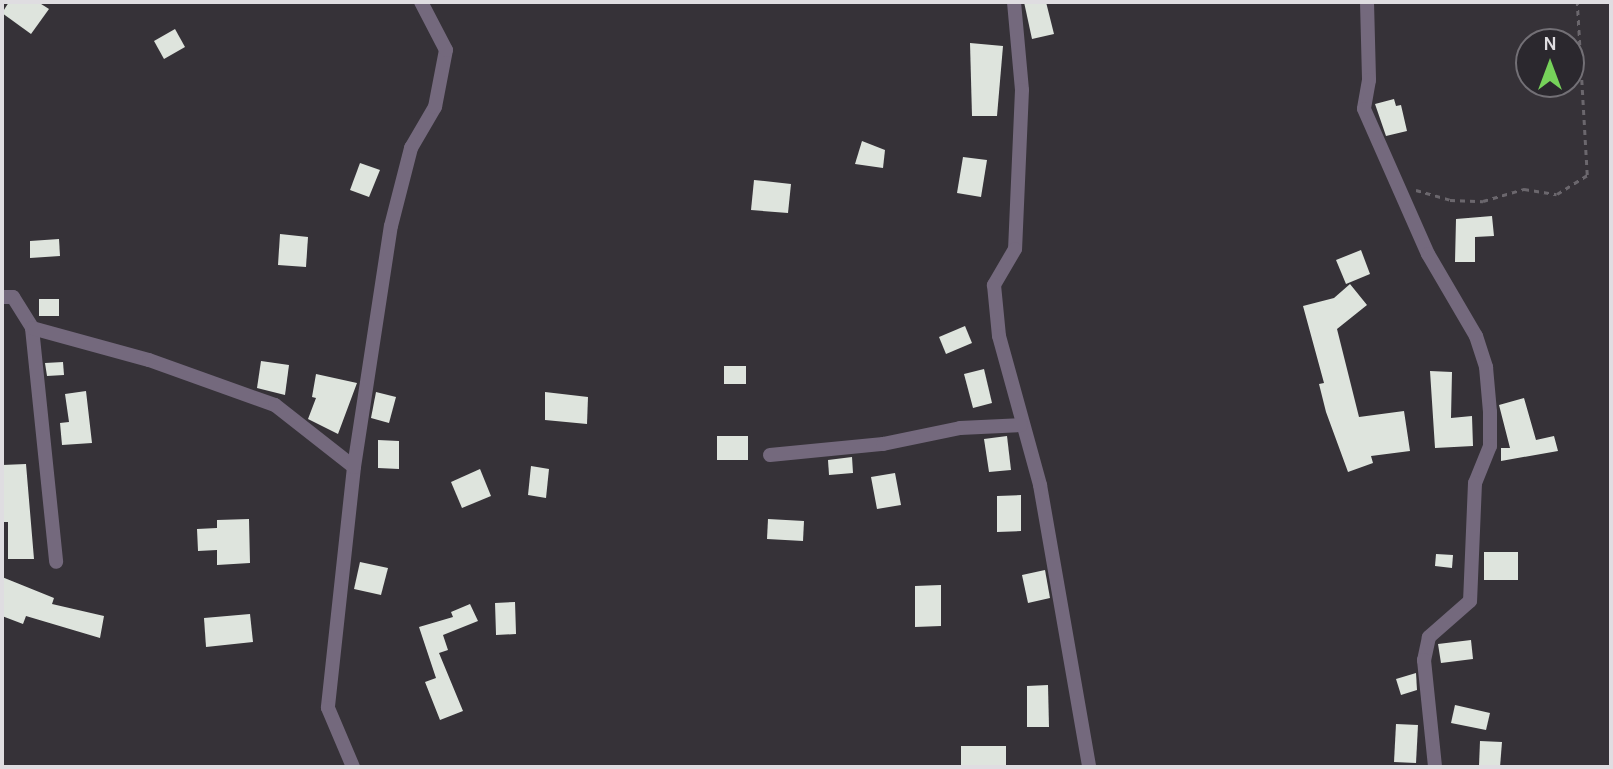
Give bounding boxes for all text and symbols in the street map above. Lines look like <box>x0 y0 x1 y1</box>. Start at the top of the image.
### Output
north arrow <box>1515 28 1585 98</box>
text: N <box>1543 33 1557 55</box>

